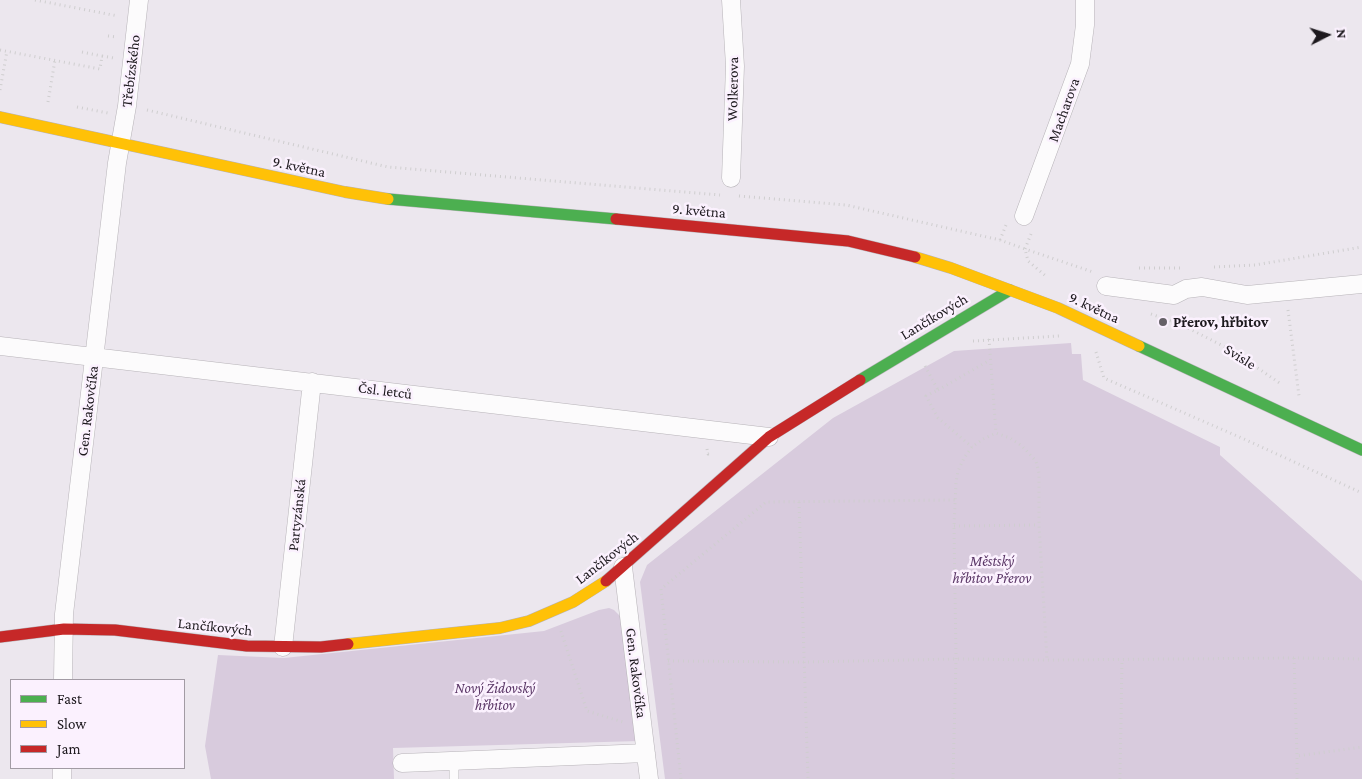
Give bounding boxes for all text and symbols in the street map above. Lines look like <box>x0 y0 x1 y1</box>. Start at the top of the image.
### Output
north arrow <box>1302 10 1352 60</box>
text: N <box>1334 28 1350 39</box>
street label: Třebízského <box>118 34 144 108</box>
street label: Wolkerova <box>723 57 743 121</box>
street label: Macharova <box>1044 76 1084 144</box>
street label: 9. května <box>271 153 327 181</box>
street label: 9. května <box>671 200 727 222</box>
street label: 9. května <box>1066 288 1122 328</box>
street label: Lančíkových <box>897 290 971 344</box>
place label: Přerov, hřbitov <box>1173 313 1268 331</box>
marker: Přerov, hřbitov <box>1157 316 1169 328</box>
street label: Svisle <box>1221 340 1259 374</box>
street label: Gen. Rakovčíka <box>74 365 102 457</box>
street label: Čsl. letců <box>357 379 413 403</box>
street label: Partyzánská <box>284 478 310 552</box>
street label: Lančíkových <box>572 528 642 588</box>
park label: Městský hřbitov Přerov <box>953 552 1031 587</box>
street label: Lančíkových <box>177 614 253 640</box>
street label: Gen. Rakovčíka <box>622 627 650 719</box>
legend <box>10 679 185 769</box>
park label: Nový Židovský hřbitov <box>455 679 535 714</box>
text: Fast <box>57 691 82 707</box>
text: Slow <box>57 716 86 732</box>
text: Jam <box>57 741 80 757</box>

